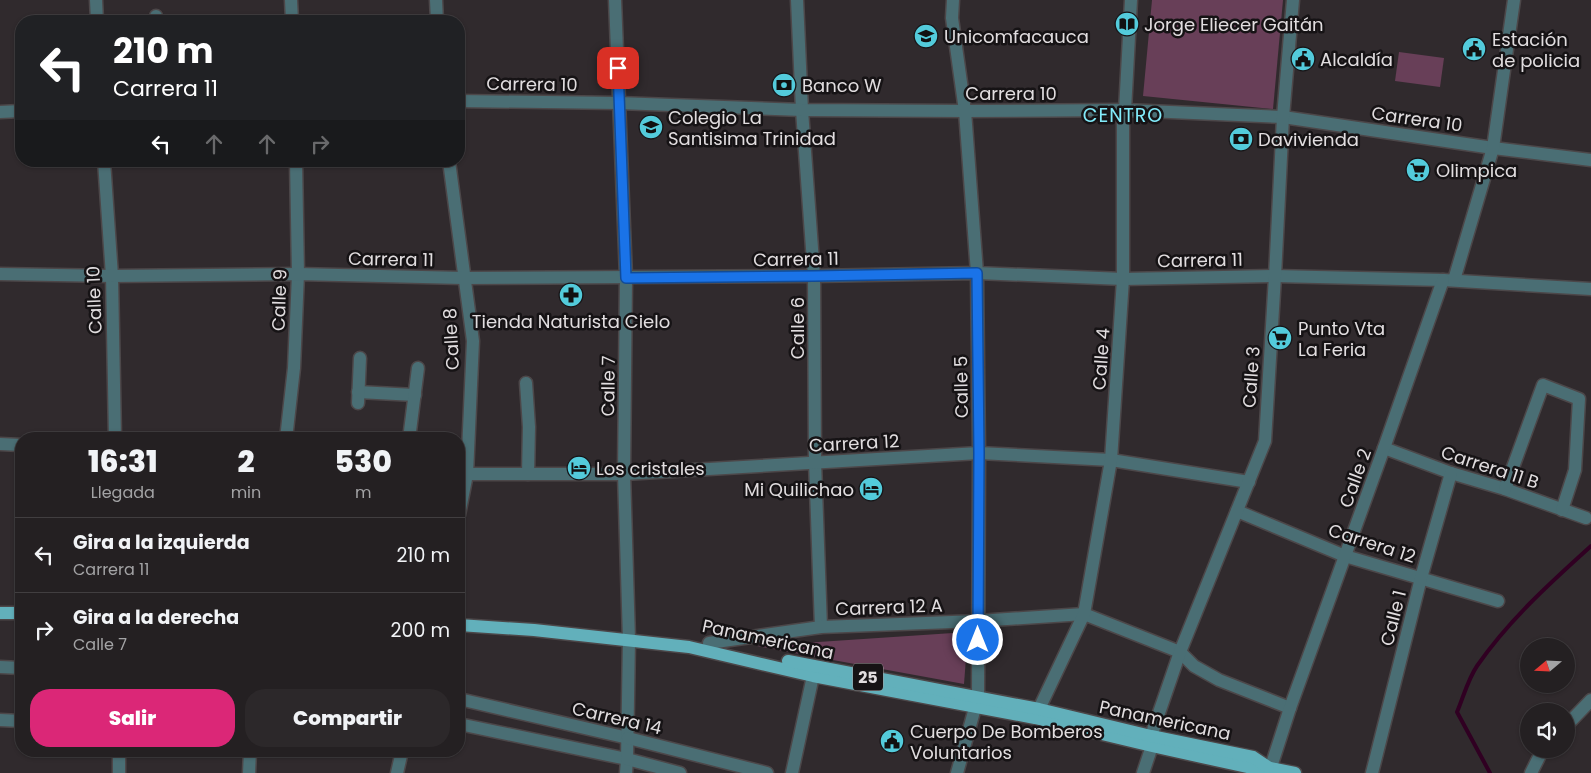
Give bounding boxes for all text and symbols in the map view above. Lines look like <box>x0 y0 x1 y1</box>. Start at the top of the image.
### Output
library icon: Jorge Eliecer Gaitán <box>1114 11 1140 37</box>
place label: Jorge Eliecer Gaitán <box>1144 12 1324 37</box>
school or university icon: Unicomfacauca <box>913 23 939 49</box>
place label: Unicomfacauca <box>944 24 1089 49</box>
text: 210 m <box>113 26 213 75</box>
place label: Estación de policia <box>1492 27 1580 73</box>
icon: left <box>30 35 95 100</box>
public building icon: Estación de policia <box>1461 36 1487 62</box>
public building icon: Alcaldía <box>1290 46 1316 72</box>
pin <box>597 47 639 89</box>
place label: Alcaldía <box>1320 47 1393 72</box>
icon: arrive <box>604 54 632 82</box>
street label: Carrera 10 <box>486 71 578 97</box>
bank icon: Banco W <box>771 72 797 98</box>
text: Carrera 11 <box>113 73 218 104</box>
place label: Banco W <box>802 73 882 98</box>
street label: Carrera 10 <box>965 81 1057 106</box>
street label: Carrera 10 <box>1370 100 1464 138</box>
district label: CENTRO <box>1083 102 1163 129</box>
place label: Colegio La Santisima Trinidad <box>668 105 836 151</box>
school or university icon: Colegio La Santisima Trinidad <box>638 114 664 140</box>
bank icon: Davivienda <box>1228 126 1254 152</box>
place label: Davivienda <box>1258 127 1359 152</box>
icon: left <box>147 130 175 158</box>
icon: ahead <box>200 130 228 158</box>
icon: ahead <box>253 130 281 158</box>
icon: right <box>306 130 334 158</box>
supermarket icon: Olimpica <box>1405 157 1431 183</box>
place label: Olimpica <box>1436 158 1517 183</box>
street label: Carrera 11 <box>348 246 434 272</box>
street label: Carrera 11 <box>753 246 839 272</box>
street label: Carrera 11 <box>1157 247 1243 273</box>
street label: Calle 10 <box>80 266 108 334</box>
street label: Calle 9 <box>265 268 293 332</box>
pharmacy icon: Tienda Naturista Cielo <box>558 282 584 308</box>
street label: Calle 6 <box>785 297 810 359</box>
street label: Calle 8 <box>437 307 465 371</box>
place label: Tienda Naturista Cielo <box>472 309 670 334</box>
place label: Punto Vta La Feria <box>1298 316 1385 362</box>
supermarket icon: Punto Vta La Feria <box>1267 325 1293 351</box>
street label: Calle 4 <box>1086 327 1116 391</box>
street label: Calle 3 <box>1236 345 1266 409</box>
street label: Calle 7 <box>595 355 621 417</box>
street label: Calle 5 <box>948 356 974 418</box>
street label: Carrera 12 <box>808 428 900 458</box>
street label: Carrera 11 B <box>1438 439 1542 495</box>
text: 16:31 <box>88 440 158 483</box>
text: 2 <box>237 440 255 483</box>
text: 530 <box>334 440 392 483</box>
street label: Calle 2 <box>1333 445 1377 511</box>
hotel icon: Los cristales <box>566 455 592 481</box>
place label: Los cristales <box>596 456 705 481</box>
hotel icon: Mi Quilichao <box>858 476 884 502</box>
place label: Mi Quilichao <box>744 477 854 502</box>
text: Llegada <box>91 481 155 504</box>
text: min <box>231 481 261 504</box>
text: m <box>355 481 371 504</box>
street label: Carrera 12 <box>1325 517 1419 569</box>
text: Gira a la izquierda <box>73 529 250 556</box>
icon: left <box>30 541 58 569</box>
text: 210 m <box>396 542 450 569</box>
text: Carrera 11 <box>73 558 149 581</box>
street label: Calle 1 <box>1374 587 1412 649</box>
street label: Carrera 12 A <box>835 593 943 621</box>
text: Gira a la derecha <box>73 604 239 631</box>
street label: Panamericana <box>700 613 836 665</box>
position arrow <box>951 613 1003 665</box>
icon: right <box>30 616 58 644</box>
text: 200 m <box>391 617 450 644</box>
text: Calle 7 <box>73 633 127 656</box>
north arrow <box>1520 638 1575 692</box>
map controls <box>1520 638 1575 758</box>
road number: 25 <box>853 664 883 690</box>
button: Salir <box>30 689 235 747</box>
button: Compartir <box>245 689 450 747</box>
street label: Panamericana <box>1097 694 1233 746</box>
street label: Carrera 14 <box>570 696 664 740</box>
button: sound <box>1520 703 1575 758</box>
place label: Cuerpo De Bomberos Voluntarios <box>910 719 1103 765</box>
public building icon: Cuerpo De Bomberos Voluntarios <box>879 728 905 754</box>

